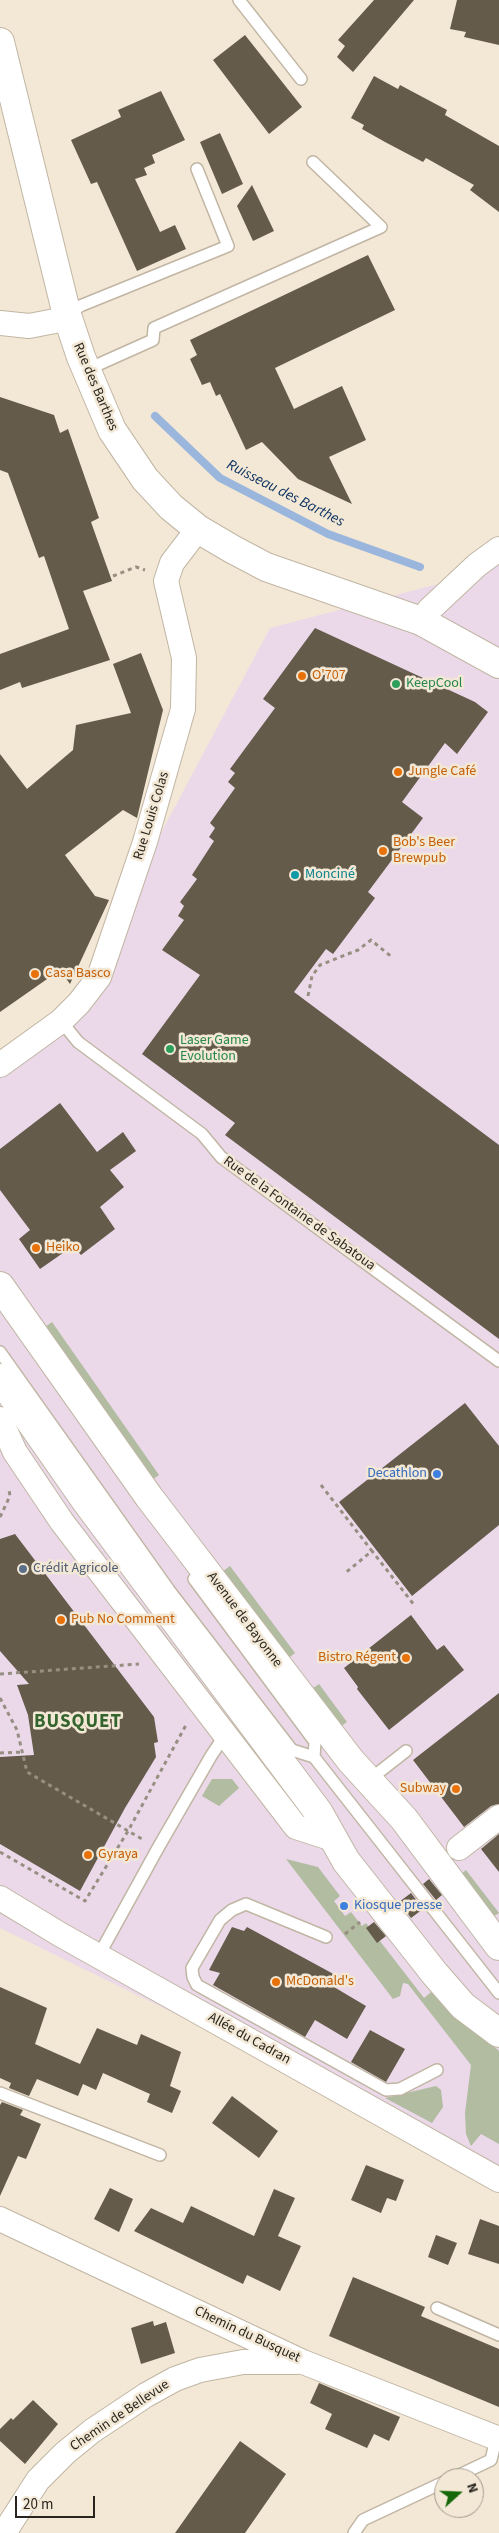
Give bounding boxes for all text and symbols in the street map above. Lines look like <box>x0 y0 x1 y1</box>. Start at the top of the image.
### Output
street label: Rue des Barthes <box>69 340 121 434</box>
water label: Ruisseau des Barthes <box>223 457 347 531</box>
place label: O'707 <box>312 668 346 684</box>
marker: O'707 <box>296 670 308 682</box>
place label: KeepCool <box>406 676 462 692</box>
marker: KeepCool <box>390 678 402 690</box>
place label: Jungle Café <box>408 764 476 780</box>
marker: Jungle Café <box>392 766 404 778</box>
street label: Rue Louis Colas <box>131 770 173 862</box>
place label: Bob's Beer Brewpub <box>393 835 455 868</box>
marker: Bob's Beer Brewpub <box>377 845 389 857</box>
place label: Monciné <box>305 867 355 883</box>
marker: Monciné <box>289 869 301 881</box>
place label: Casa Basco <box>45 966 111 982</box>
marker: Casa Basco <box>29 968 41 980</box>
place label: Laser Game Evolution <box>180 1033 249 1066</box>
marker: Laser Game Evolution <box>164 1043 176 1055</box>
street label: Rue de la Fontaine de Sabatoua <box>220 1153 378 1275</box>
place label: Heiko <box>46 1240 80 1256</box>
marker: Heiko <box>30 1242 42 1254</box>
place label: Decathlon <box>367 1466 427 1482</box>
marker: Decathlon <box>431 1468 443 1480</box>
place label: Crédit Agricole <box>33 1561 119 1577</box>
marker: Crédit Agricole <box>17 1563 29 1575</box>
street label: Avenue de Bayonne <box>203 1569 285 1671</box>
place label: Pub No Comment <box>71 1612 175 1628</box>
marker: Pub No Comment <box>55 1614 67 1626</box>
place label: Bistro Régent <box>318 1650 396 1666</box>
marker: Bistro Régent <box>400 1652 412 1664</box>
district label: BUSQUET <box>33 1712 123 1734</box>
place label: Subway <box>400 1781 446 1797</box>
marker: Subway <box>450 1783 462 1795</box>
place label: Gyraya <box>98 1847 138 1863</box>
marker: Gyraya <box>82 1849 94 1861</box>
place label: Kiosque presse <box>354 1898 442 1914</box>
marker: Kiosque presse <box>338 1900 350 1912</box>
place label: McDonald's <box>286 1974 354 1990</box>
marker: McDonald's <box>270 1976 282 1988</box>
street label: Allée du Cadran <box>205 2009 293 2069</box>
street label: Chemin du Busquet <box>191 2303 303 2367</box>
street label: Chemin de Bellevue <box>67 2377 173 2455</box>
north arrow <box>434 2468 484 2518</box>
text: N <box>461 2480 483 2496</box>
scale bar <box>18 2486 98 2518</box>
text: 20 m <box>23 2494 53 2515</box>

